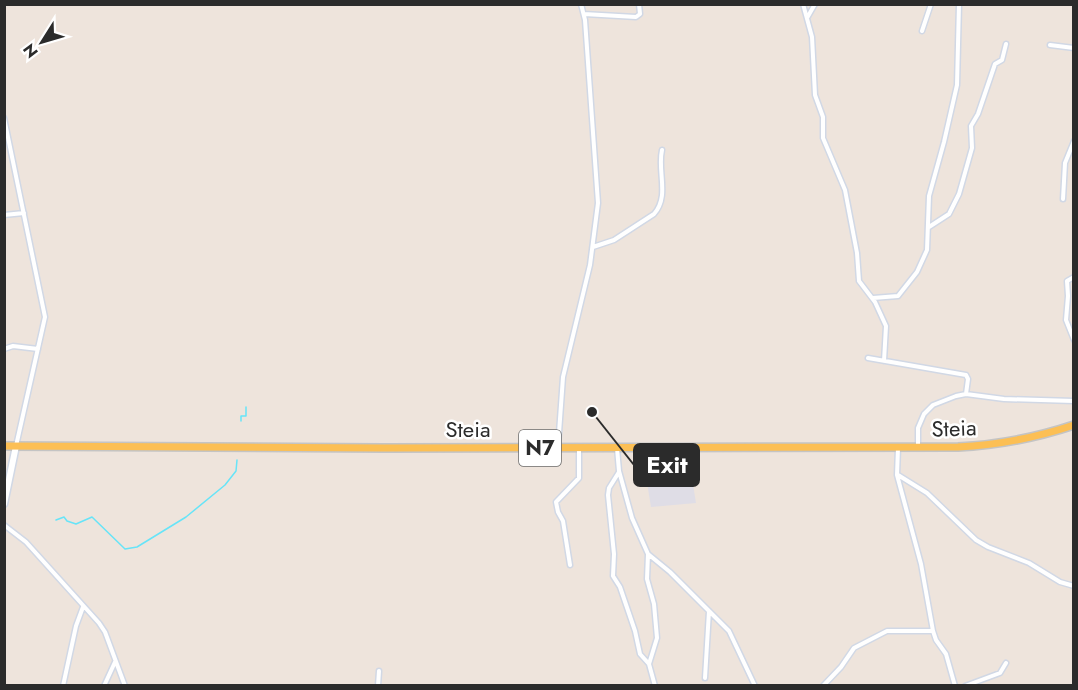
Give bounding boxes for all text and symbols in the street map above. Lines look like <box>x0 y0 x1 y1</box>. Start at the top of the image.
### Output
north arrow <box>12 12 72 72</box>
text: N <box>17 39 43 63</box>
street label: Steia <box>931 411 977 445</box>
street label: Steia <box>446 413 490 445</box>
road number: N7 <box>519 430 561 466</box>
callout: Exit <box>634 444 699 486</box>
text: Exit <box>646 447 688 482</box>

